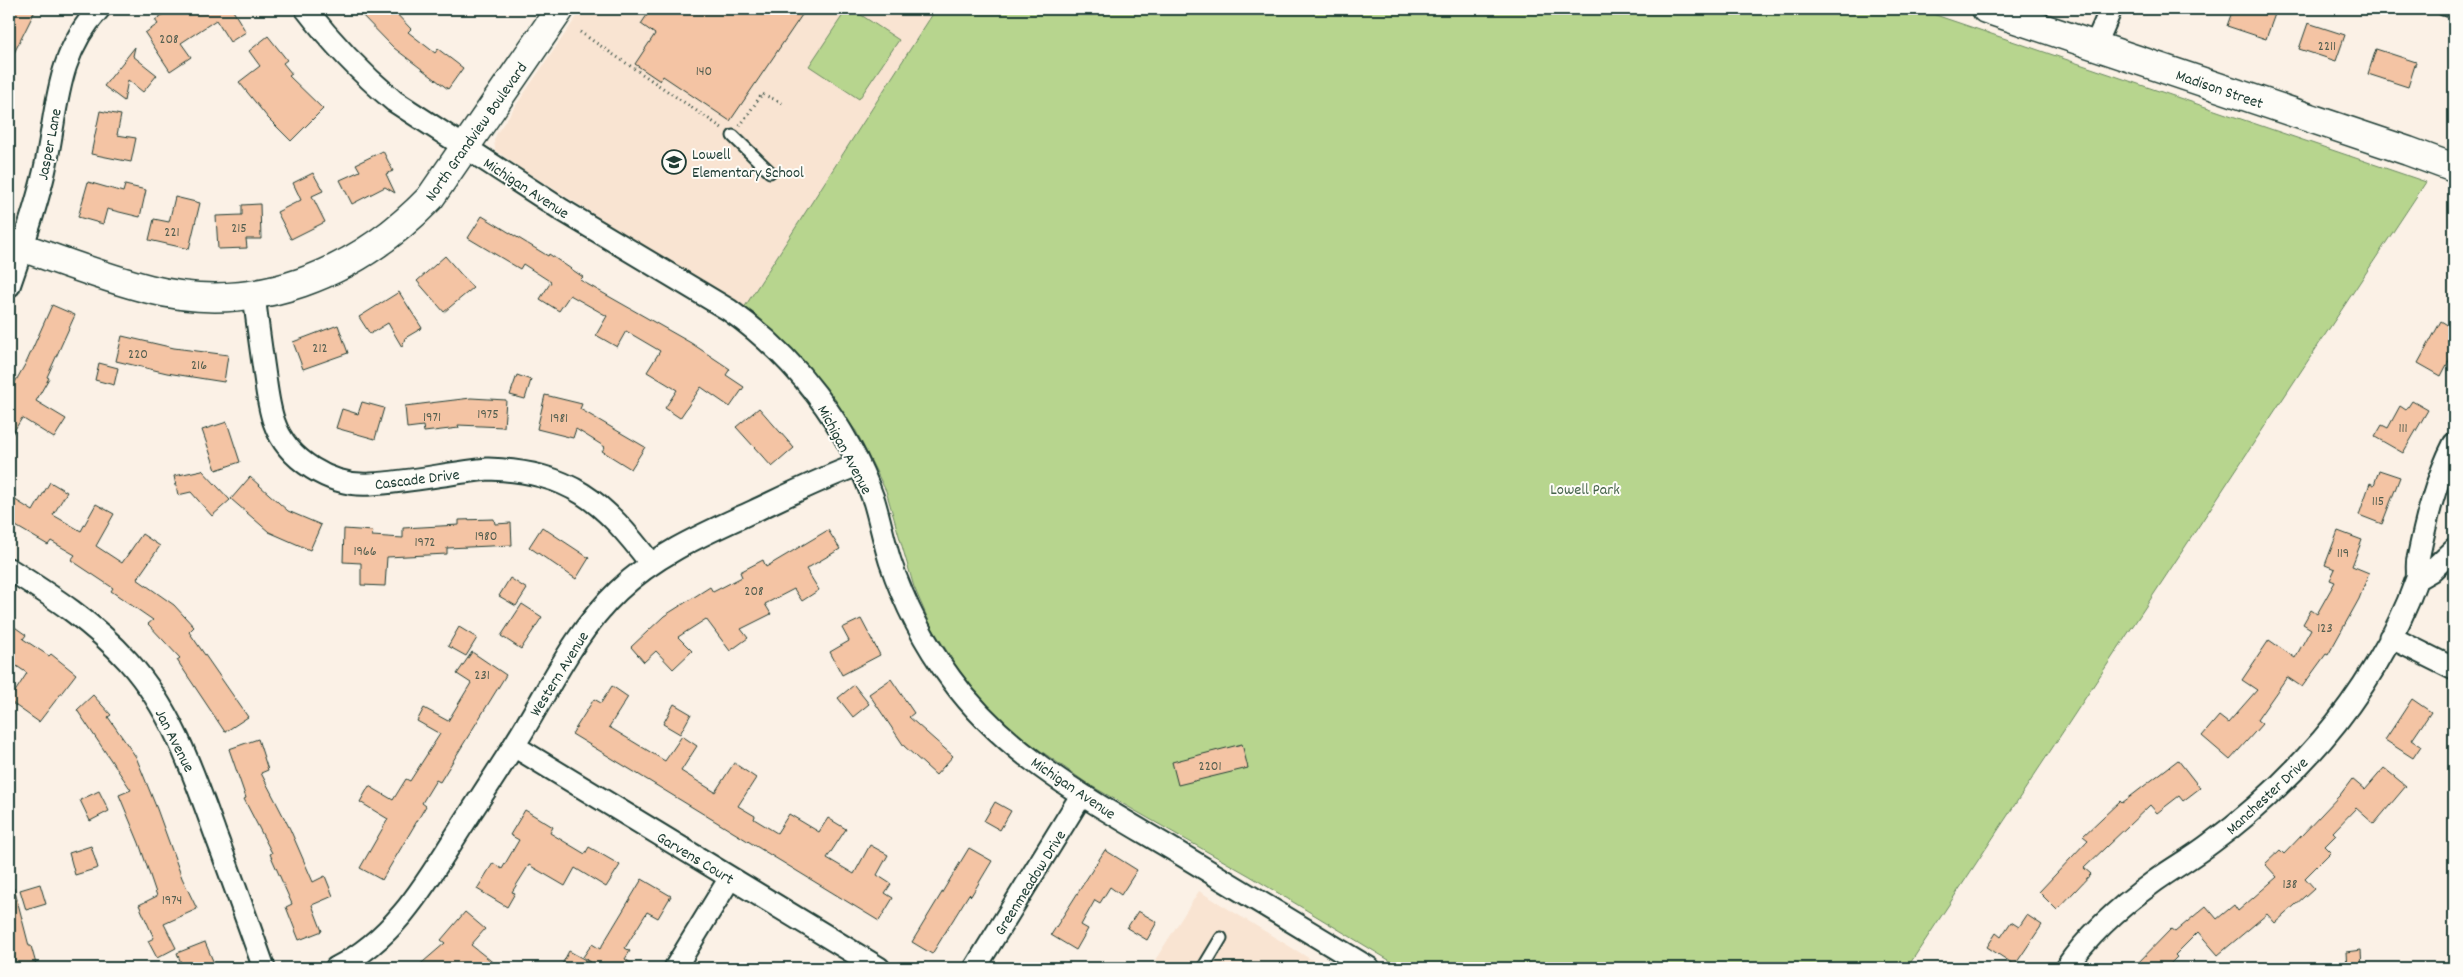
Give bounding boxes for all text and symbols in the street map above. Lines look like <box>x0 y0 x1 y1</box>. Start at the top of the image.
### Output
house number: 208 <box>159 30 179 50</box>
house number: 2211 <box>2318 37 2336 57</box>
street label: North Grandview Boulevard <box>420 58 534 207</box>
house number: 140 <box>696 62 712 82</box>
street label: Madison Street <box>2172 65 2266 116</box>
street label: Jasper Lane <box>32 107 69 182</box>
place label: Lowell Elementary School <box>692 144 804 185</box>
school or university icon: Lowell Elementary School <box>661 149 687 175</box>
street label: Michigan Avenue <box>478 153 573 226</box>
house number: 215 <box>231 219 247 239</box>
house number: 221 <box>164 223 180 243</box>
house number: 212 <box>312 339 328 359</box>
house number: 220 <box>128 345 148 365</box>
house number: 216 <box>191 356 207 376</box>
street label: Michigan Avenue <box>811 401 877 499</box>
house number: 1975 <box>477 405 499 425</box>
house number: 1971 <box>423 408 441 428</box>
house number: 1981 <box>550 409 568 429</box>
house number: 111 <box>2398 419 2408 439</box>
street label: Cascade Drive <box>374 464 461 497</box>
park label: Lowell Park <box>1550 479 1620 502</box>
house number: 115 <box>2372 492 2384 512</box>
house number: 1980 <box>475 527 497 547</box>
house number: 1972 <box>415 533 435 553</box>
house number: 1966 <box>353 542 377 562</box>
house number: 119 <box>2337 544 2349 564</box>
house number: 208 <box>744 582 764 602</box>
house number: 123 <box>2317 619 2333 639</box>
street label: Western Avenue <box>525 627 595 721</box>
house number: 231 <box>474 666 490 686</box>
street label: Jan Avenue <box>148 706 199 777</box>
street label: Michigan Avenue <box>1025 752 1120 826</box>
street label: Manchester Drive <box>2221 753 2314 841</box>
house number: 2201 <box>1199 757 1221 777</box>
street label: Greenmeadow Drive <box>989 826 1073 940</box>
street label: Garvens Court <box>652 827 738 891</box>
house number: 138 <box>2283 875 2298 895</box>
house number: 1974 <box>162 891 182 911</box>

